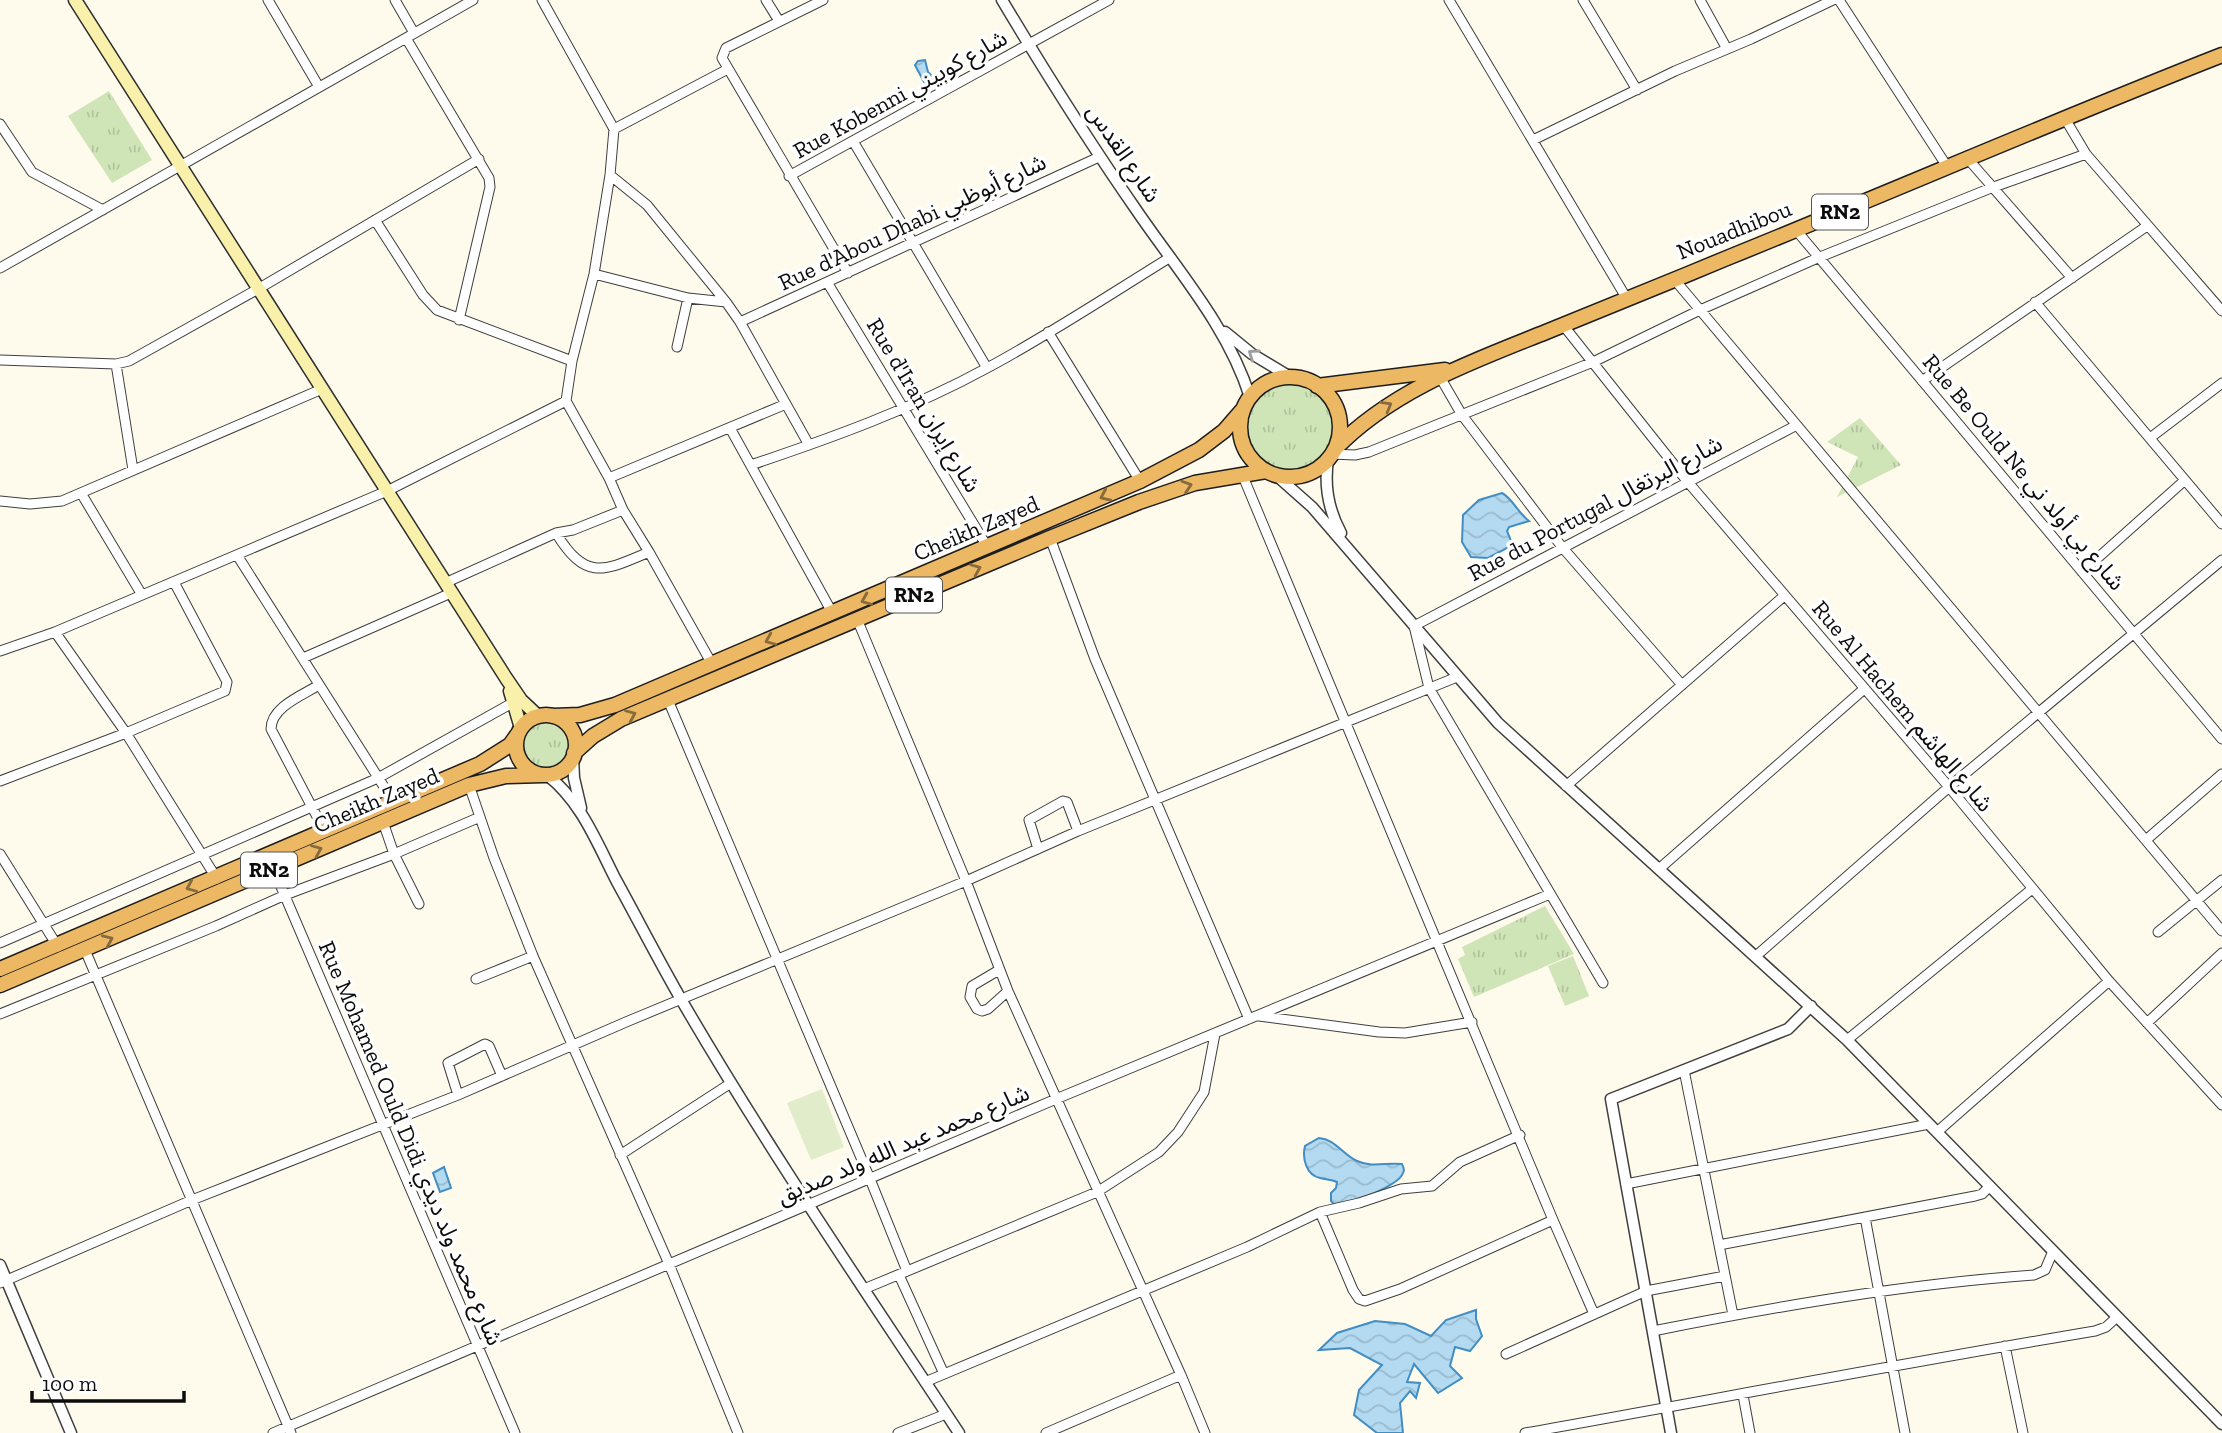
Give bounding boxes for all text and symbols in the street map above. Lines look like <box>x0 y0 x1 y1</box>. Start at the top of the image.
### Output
street label: Rue Kobenni شارع كوبيني <box>788 24 1013 167</box>
street label: شارع القدس <box>1078 98 1167 209</box>
street label: Rue d'Abou Dhabi شارع أبوظبي <box>774 148 1052 299</box>
street label: Nouadhibou <box>1673 194 1796 266</box>
road number: RN2 <box>1812 194 1868 230</box>
street label: Rue d'Iran شارع إيران <box>858 313 987 499</box>
street label: Rue Be Ould Ne شارع بي أولد ني <box>1914 348 2131 598</box>
one-way arrow <box>1248 350 1261 362</box>
one-way arrow <box>1380 401 1393 414</box>
street label: Rue du Portugal شارع البرتغال <box>1463 429 1728 590</box>
one-way arrow <box>1181 480 1193 494</box>
one-way arrow <box>1100 488 1113 502</box>
street label: Cheikh Zayed <box>909 489 1043 567</box>
one-way arrow <box>968 563 981 577</box>
road number: RN2 <box>886 578 942 612</box>
one-way arrow <box>861 591 873 605</box>
street label: Rue Al Hachem شارع الهاشم <box>1804 595 2000 819</box>
one-way arrow <box>764 632 777 646</box>
one-way arrow <box>624 710 636 724</box>
street label: Cheikh Zayed <box>309 761 443 839</box>
one-way arrow <box>310 844 322 858</box>
road number: RN2 <box>241 852 297 888</box>
one-way arrow <box>185 879 198 893</box>
one-way arrow <box>101 934 113 948</box>
street label: Rue Mohamed Ould Didi شارع محمد ولد ديدي <box>310 937 509 1351</box>
street label: شارع محمد عبد الله ولد صديق <box>773 1078 1035 1213</box>
scale bar <box>32 1360 184 1404</box>
text: 100 m <box>42 1371 97 1396</box>

